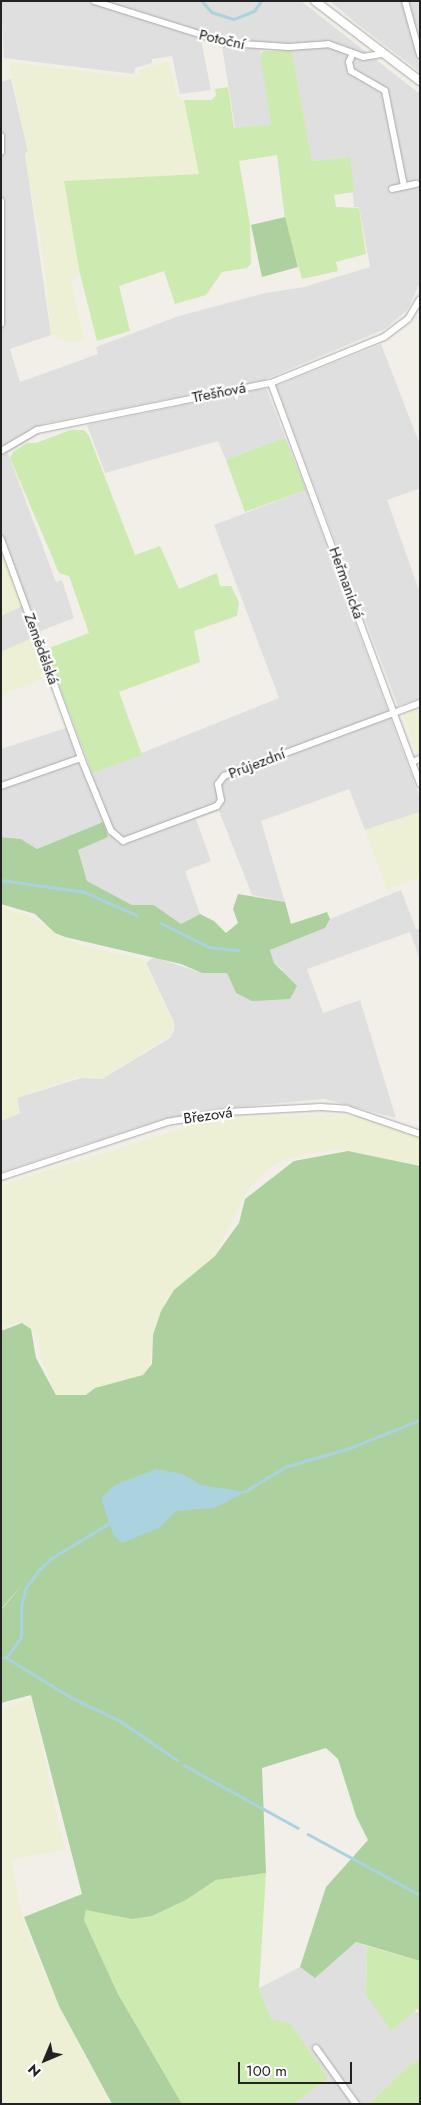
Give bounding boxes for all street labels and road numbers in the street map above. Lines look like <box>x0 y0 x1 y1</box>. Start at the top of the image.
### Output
street label: Potoční <box>197 26 247 54</box>
street label: Třešňová <box>191 379 247 407</box>
street label: Heřmanická <box>325 545 367 621</box>
street label: Zemědělská <box>20 611 62 687</box>
street label: Průjezdní <box>226 745 288 783</box>
street label: Březová <box>182 1104 234 1128</box>

